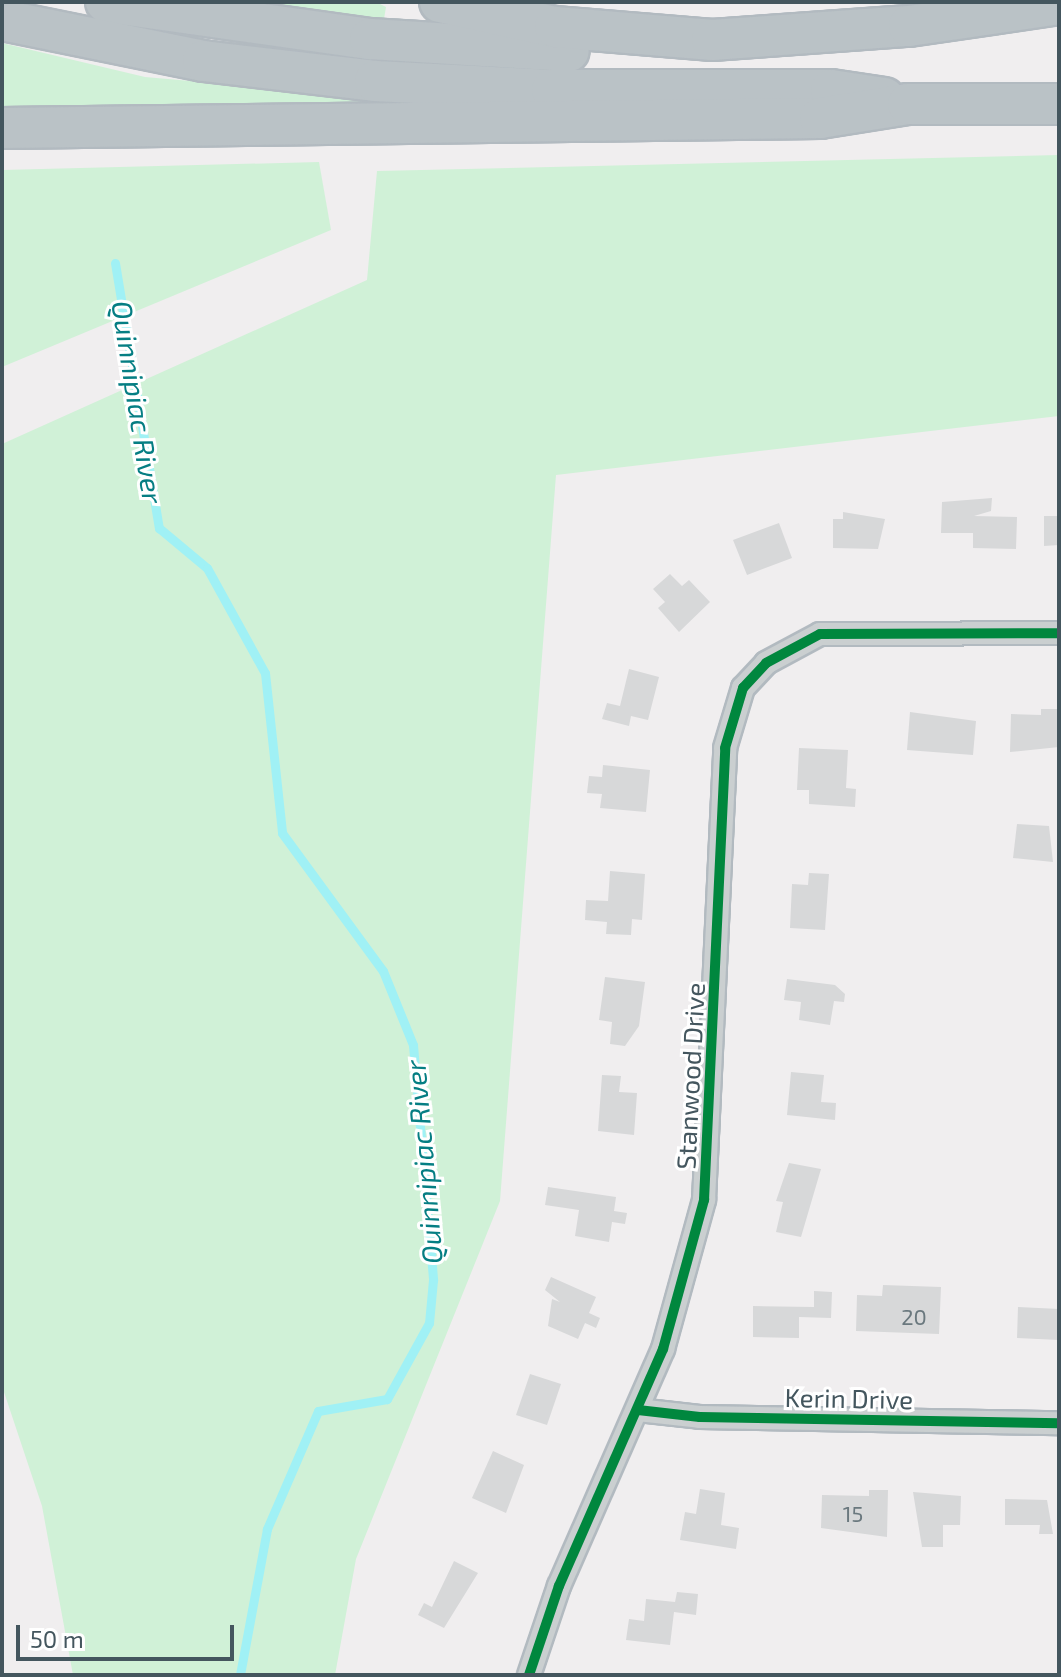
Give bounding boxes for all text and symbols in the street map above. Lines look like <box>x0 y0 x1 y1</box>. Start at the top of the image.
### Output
water label: Quinnipiac River <box>105 298 171 506</box>
street label: Stanwood Drive <box>670 982 710 1170</box>
water label: Quinnipiac River <box>397 1059 449 1265</box>
house number: 20 <box>901 1304 927 1330</box>
street label: Kerin Drive <box>784 1381 914 1415</box>
house number: 15 <box>843 1501 863 1527</box>
scale bar <box>20 1609 238 1659</box>
text: 50 m <box>30 1624 84 1653</box>

